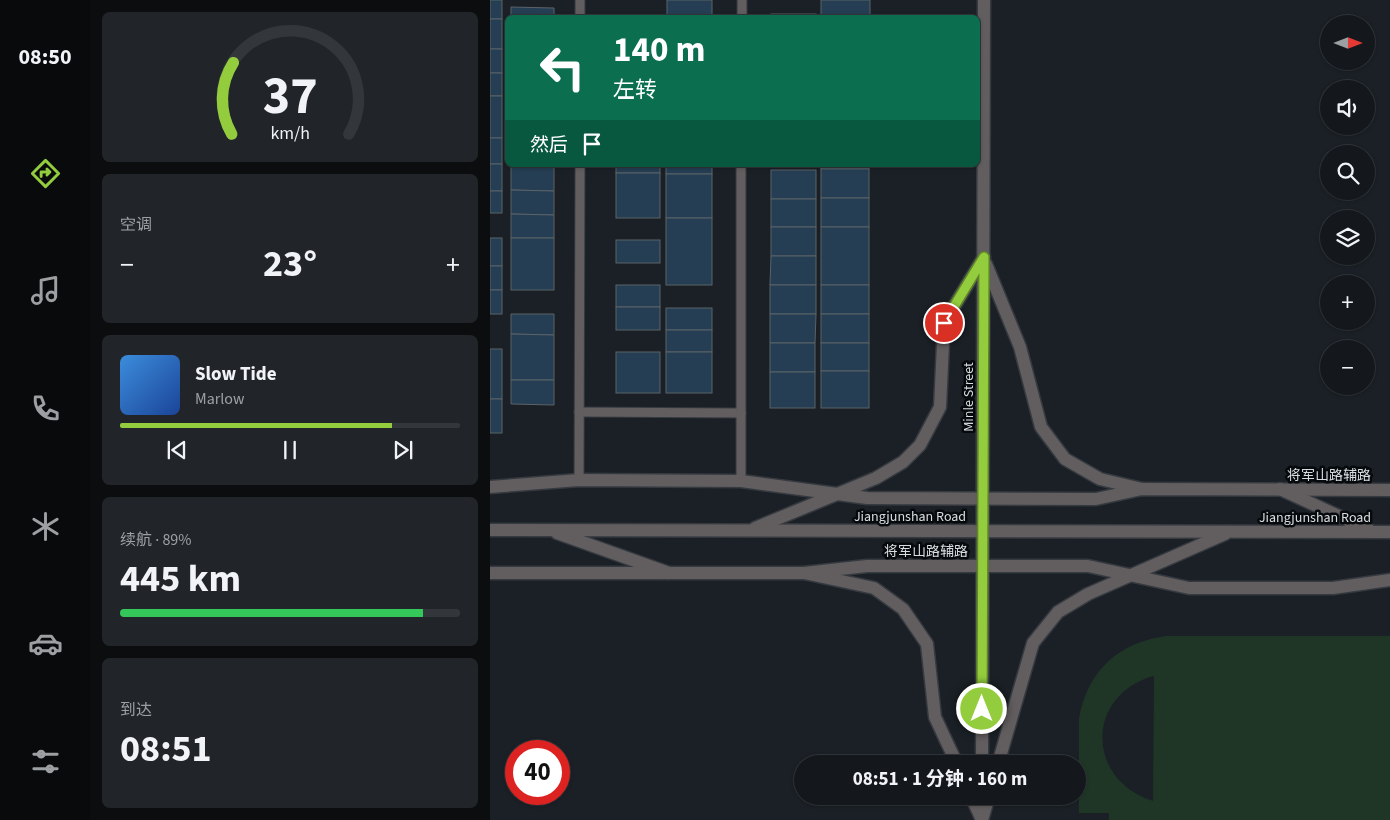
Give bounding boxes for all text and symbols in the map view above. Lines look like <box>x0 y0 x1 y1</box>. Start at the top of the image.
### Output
north arrow <box>1320 15 1375 70</box>
map controls <box>1320 15 1375 395</box>
text: 140 m <box>613 25 705 75</box>
icon: left <box>530 35 595 100</box>
text: 08:50 <box>18 41 72 73</box>
text: 37 <box>263 60 317 134</box>
text: 左转 <box>613 74 657 106</box>
button: sound <box>1320 80 1375 135</box>
text: km/h <box>270 121 310 146</box>
icon: arrive <box>578 130 606 158</box>
text: 然后 <box>530 132 568 159</box>
button: search <box>1320 145 1375 200</box>
icon: directions <box>28 156 63 191</box>
button: layers <box>1320 210 1375 265</box>
text: 空调 <box>120 214 152 236</box>
text: 23° <box>263 237 317 291</box>
text: − <box>120 245 134 285</box>
text: + <box>446 245 460 285</box>
icon: music <box>28 273 63 308</box>
button: + <box>1320 275 1375 330</box>
pin <box>923 302 965 344</box>
icon: arrive <box>930 309 958 337</box>
button: − <box>1320 340 1375 395</box>
text: Slow Tide <box>195 361 276 388</box>
street label: Minle Street <box>959 362 979 432</box>
text: Marlow <box>195 388 244 410</box>
icon: phone <box>28 391 63 426</box>
icon: previous <box>163 436 191 464</box>
icon: pause <box>276 436 304 464</box>
icon: next <box>389 436 417 464</box>
street label: 将军山路辅路 <box>1287 466 1371 486</box>
street label: Jiangjunshan Road <box>854 507 966 527</box>
street label: Jiangjunshan Road <box>1259 508 1371 528</box>
icon: climate <box>28 509 63 544</box>
text: 续航 · 89% <box>120 529 191 551</box>
street label: 将军山路辅路 <box>884 542 968 562</box>
text: 445 km <box>120 552 241 606</box>
icon: car <box>28 626 63 661</box>
position arrow <box>955 682 1007 734</box>
text: 到达 <box>120 699 152 721</box>
text: 08:51 <box>120 722 212 776</box>
speed limit sign: 40 <box>505 740 570 805</box>
icon: filters <box>28 744 63 779</box>
text: 08:51 · 1 分钟 · 160 m <box>853 766 1027 793</box>

